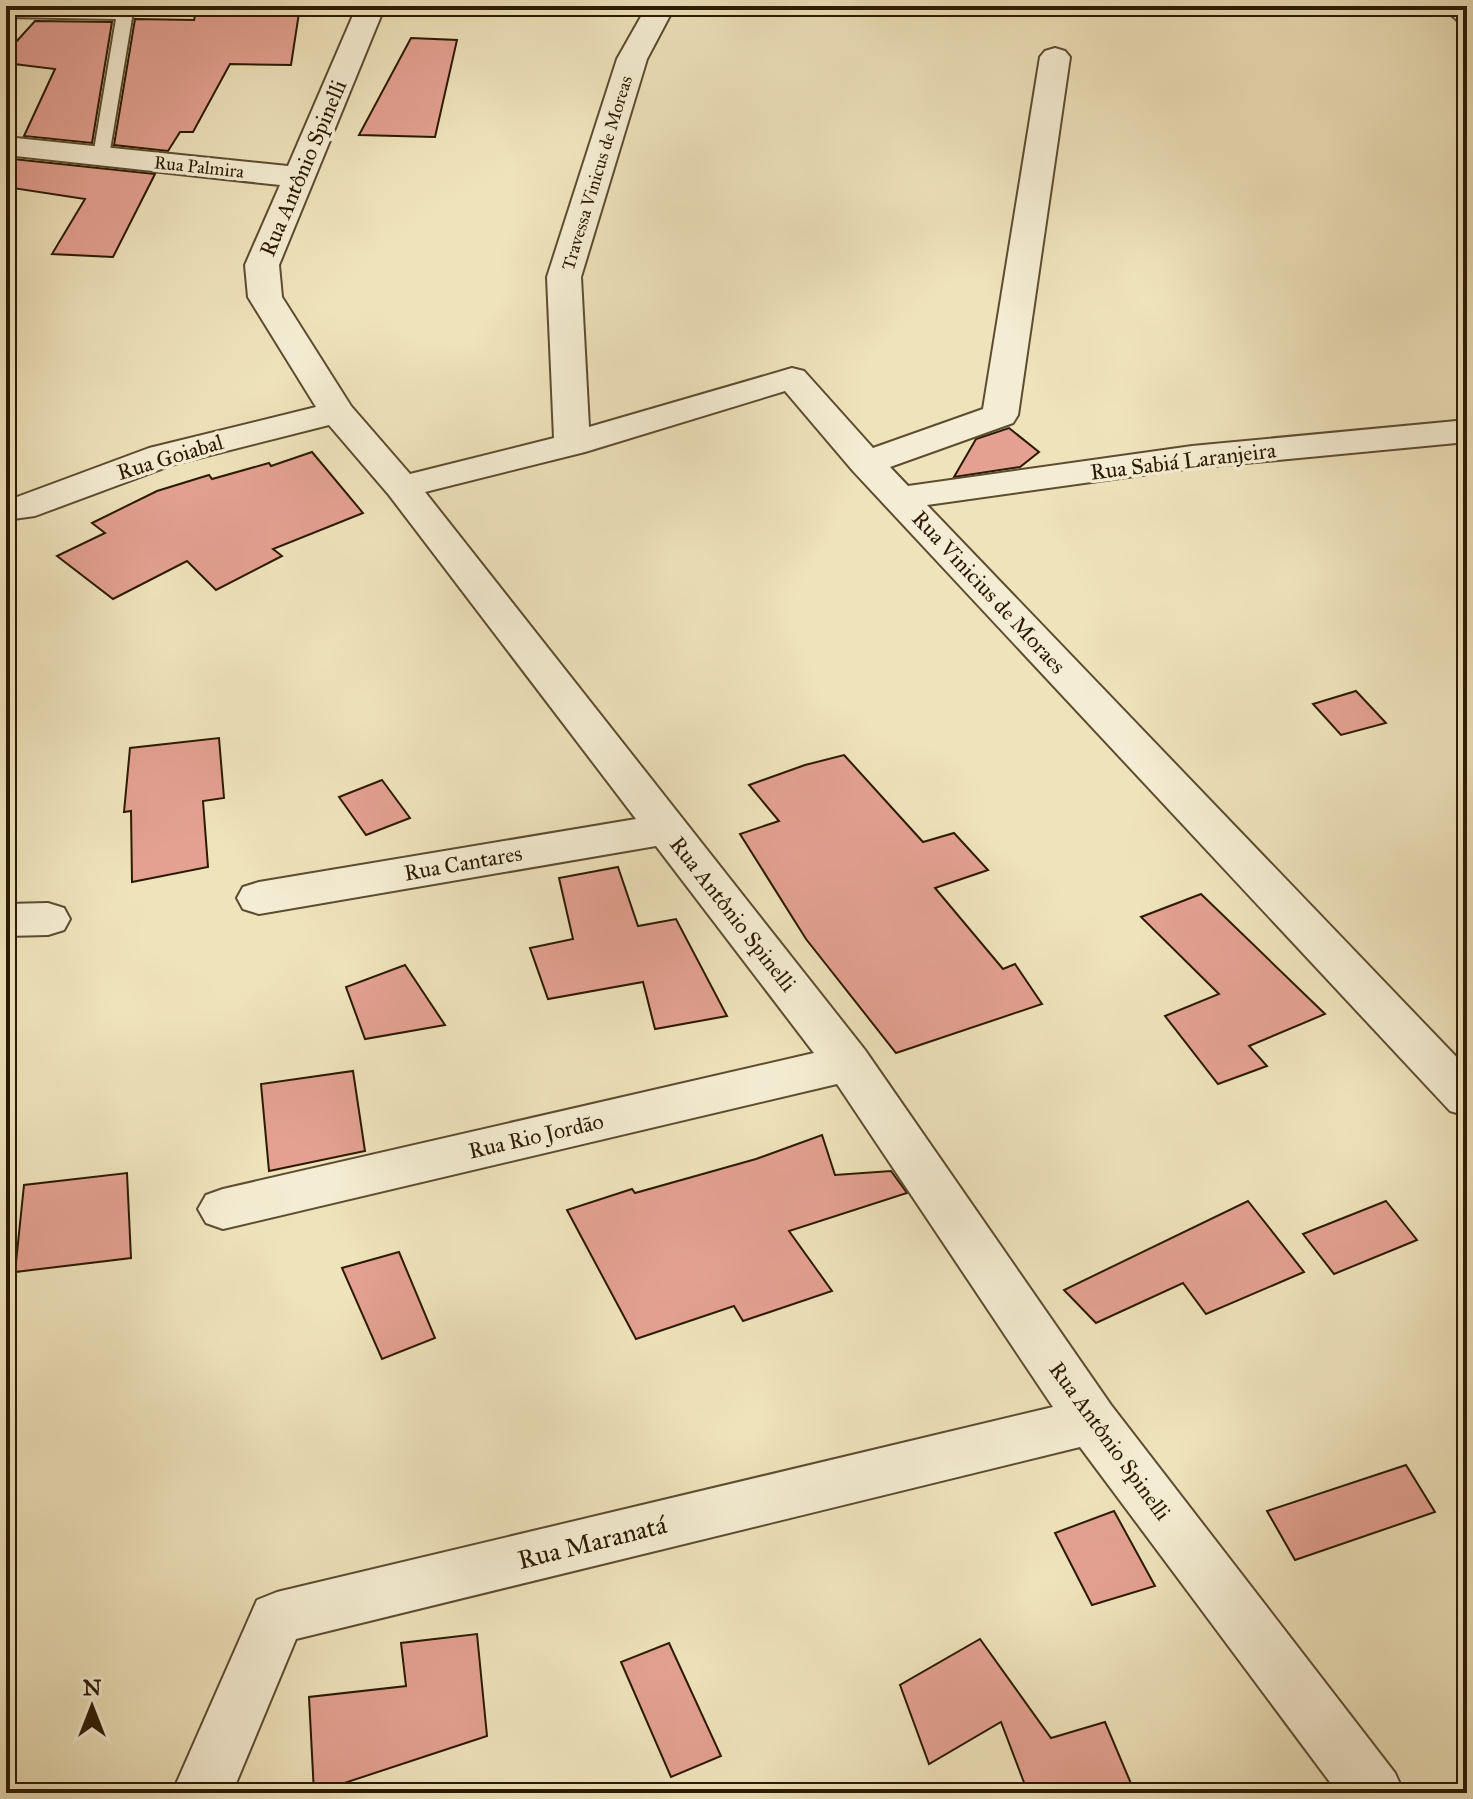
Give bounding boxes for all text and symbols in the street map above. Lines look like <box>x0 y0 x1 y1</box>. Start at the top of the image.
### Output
street label: Travessa Vinicus de Moreas <box>557 73 637 273</box>
street label: Rua Antônio Spinelli <box>254 76 352 260</box>
street label: Rua Palmira <box>153 151 246 183</box>
street label: Rua Goiabal <box>114 428 226 486</box>
street label: Rua Sabiá Laranjeira <box>1089 436 1278 486</box>
street label: Rua Vinicius de Moraes <box>906 505 1072 679</box>
street label: Rua Antônio Spinelli <box>664 831 802 997</box>
street label: Rua Cantares <box>402 839 524 887</box>
street label: Rua Rio Jordão <box>466 1107 606 1165</box>
street label: Rua Antônio Spinelli <box>1043 1357 1177 1525</box>
street label: Rua Maranatá <box>514 1508 670 1576</box>
north arrow <box>52 1667 132 1747</box>
text: N <box>83 1674 102 1701</box>

